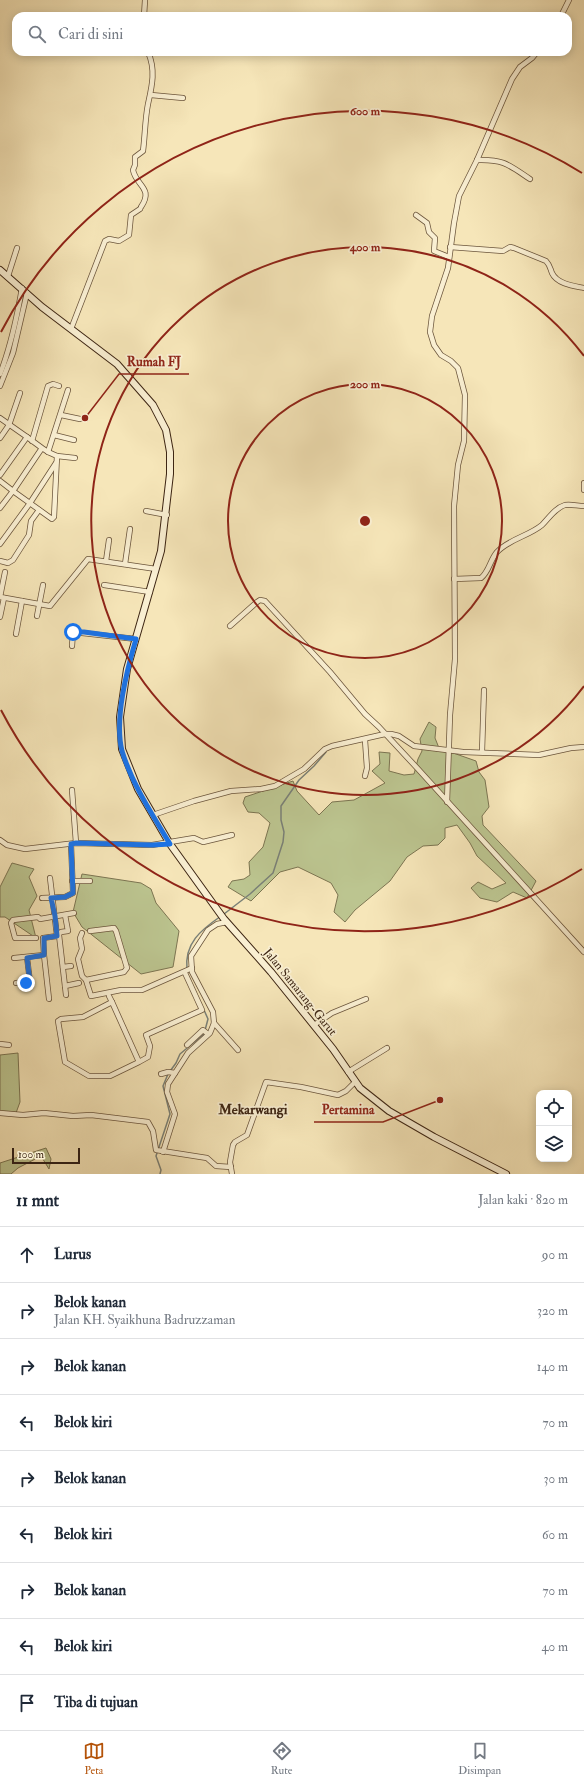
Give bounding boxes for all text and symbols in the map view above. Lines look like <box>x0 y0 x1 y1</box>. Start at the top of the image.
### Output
search box <box>12 12 572 56</box>
icon: search <box>26 23 48 45</box>
text: Cari di sini <box>58 25 123 44</box>
text: 600 m <box>350 104 381 119</box>
text: 400 m <box>349 240 381 255</box>
callout: Rumah FJ <box>119 349 189 374</box>
text: Rumah FJ <box>127 354 182 371</box>
text: 200 m <box>350 377 381 392</box>
centre of rings <box>358 514 372 528</box>
route start <box>64 623 82 641</box>
street label: Jalan Samarang-Garut <box>259 944 340 1039</box>
route end <box>17 974 35 992</box>
map controls <box>536 1090 572 1162</box>
button: locate <box>536 1090 572 1126</box>
callout: Pertamina <box>314 1097 383 1122</box>
district label: Mekarwangi <box>218 1101 288 1119</box>
text: Pertamina <box>322 1102 375 1118</box>
button: layers <box>536 1126 572 1162</box>
scale bar <box>12 1146 80 1165</box>
text: 100 m <box>18 1148 44 1161</box>
text: 11 mnt <box>16 1190 59 1211</box>
text: Jalan kaki · 820 m <box>478 1192 568 1208</box>
icon: ahead <box>16 1244 38 1266</box>
text: Lurus <box>54 1245 91 1264</box>
text: 90 m <box>542 1247 568 1263</box>
text: Belok kanan <box>54 1293 126 1312</box>
icon: right <box>16 1300 38 1322</box>
text: 320 m <box>537 1303 568 1319</box>
text: Jalan KH. Syaikhuna Badruzzaman <box>54 1312 235 1328</box>
icon: right <box>16 1356 38 1378</box>
text: Belok kanan <box>54 1357 126 1376</box>
text: 140 m <box>537 1359 568 1375</box>
icon: left <box>16 1412 38 1434</box>
text: Belok kiri <box>54 1413 112 1432</box>
text: 70 m <box>543 1415 568 1431</box>
icon: right <box>16 1468 38 1490</box>
text: Belok kanan <box>54 1469 126 1488</box>
text: 30 m <box>544 1471 568 1487</box>
icon: left <box>16 1524 38 1546</box>
text: Belok kiri <box>54 1525 112 1544</box>
text: 60 m <box>542 1527 568 1543</box>
icon: right <box>16 1580 38 1602</box>
text: Belok kanan <box>54 1581 126 1600</box>
text: 70 m <box>543 1583 568 1599</box>
icon: left <box>16 1636 38 1658</box>
text: Belok kiri <box>54 1637 112 1656</box>
text: 40 m <box>542 1639 568 1655</box>
icon: arrive <box>16 1692 38 1714</box>
text: Tiba di tujuan <box>54 1693 138 1712</box>
tab: Peta <box>83 1740 105 1777</box>
tab: Rute <box>271 1740 293 1777</box>
tab: Disimpan <box>458 1740 501 1777</box>

